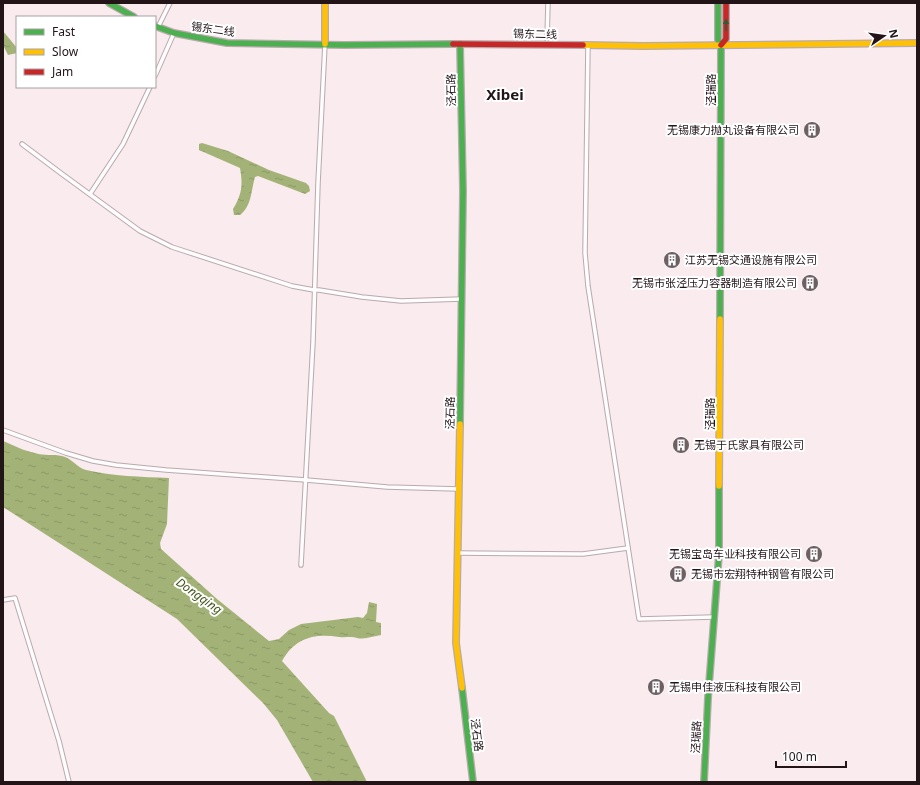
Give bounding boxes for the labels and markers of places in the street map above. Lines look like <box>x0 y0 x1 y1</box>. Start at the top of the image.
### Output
building icon: 无锡康力抛丸设备有限公司 <box>802 120 822 140</box>
place label: 无锡康力抛丸设备有限公司 <box>667 122 799 137</box>
building icon: 江苏无锡交通设施有限公司 <box>662 250 682 270</box>
place label: 江苏无锡交通设施有限公司 <box>685 252 817 267</box>
building icon: 无锡市张泾压力容器制造有限公司 <box>800 273 820 293</box>
place label: 无锡市张泾压力容器制造有限公司 <box>632 275 797 290</box>
building icon: 无锡于氏家具有限公司 <box>671 435 691 455</box>
place label: 无锡于氏家具有限公司 <box>694 437 804 452</box>
building icon: 无锡宝岛车业科技有限公司 <box>804 544 824 564</box>
place label: 无锡宝岛车业科技有限公司 <box>669 546 801 561</box>
building icon: 无锡市宏翔特种钢管有限公司 <box>668 564 688 584</box>
place label: 无锡市宏翔特种钢管有限公司 <box>691 566 834 581</box>
building icon: 无锡申佳液压科技有限公司 <box>646 677 666 697</box>
place label: 无锡申佳液压科技有限公司 <box>669 679 801 694</box>

